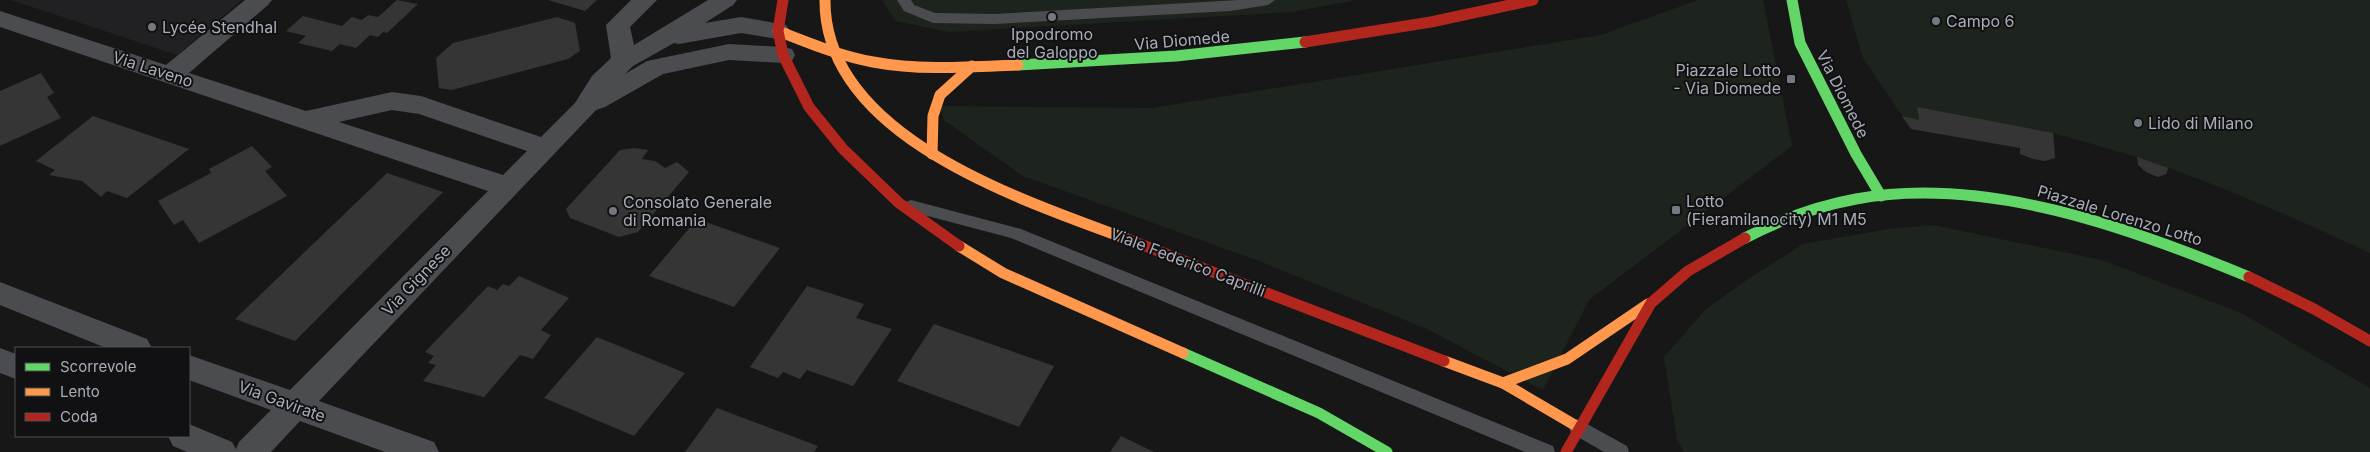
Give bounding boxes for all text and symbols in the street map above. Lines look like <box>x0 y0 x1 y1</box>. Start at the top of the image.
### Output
marker: Ippodromo del Galoppo <box>1046 11 1058 23</box>
place label: Campo 6 <box>1946 11 2015 31</box>
marker: Campo 6 <box>1930 15 1942 27</box>
place label: Lycée Stendhal <box>162 17 277 37</box>
marker: Lycée Stendhal <box>146 21 158 33</box>
place label: Ippodromo del Galoppo <box>1006 24 1098 62</box>
street label: Via Diomede <box>1133 26 1231 54</box>
street label: Via Laveno <box>110 47 196 91</box>
street label: Via Diomede <box>1812 47 1874 141</box>
place label: Piazzale Lotto - Via Diomede <box>1673 60 1781 98</box>
marker: Piazzale Lotto - Via Diomede <box>1785 73 1797 85</box>
place label: Lido di Milano <box>2148 113 2253 133</box>
marker: Lido di Milano <box>2132 117 2144 129</box>
street label: Piazzale Lorenzo Lotto <box>2035 180 2205 250</box>
place label: Lotto (Fieramilanocity) M1 M5 <box>1686 191 1867 229</box>
place label: Consolato Generale di Romania <box>623 192 772 230</box>
marker: Lotto (Fieramilanocity) M1 M5 <box>1670 204 1682 216</box>
marker: Consolato Generale di Romania <box>607 205 619 217</box>
street label: Viale Federico Caprilli <box>1108 223 1268 301</box>
street label: Via Gignese <box>377 240 455 320</box>
legend <box>15 347 190 437</box>
text: Scorrevole <box>60 357 136 376</box>
street label: Via Gavirate <box>236 376 328 426</box>
text: Lento <box>60 382 100 401</box>
text: Coda <box>60 407 98 426</box>

